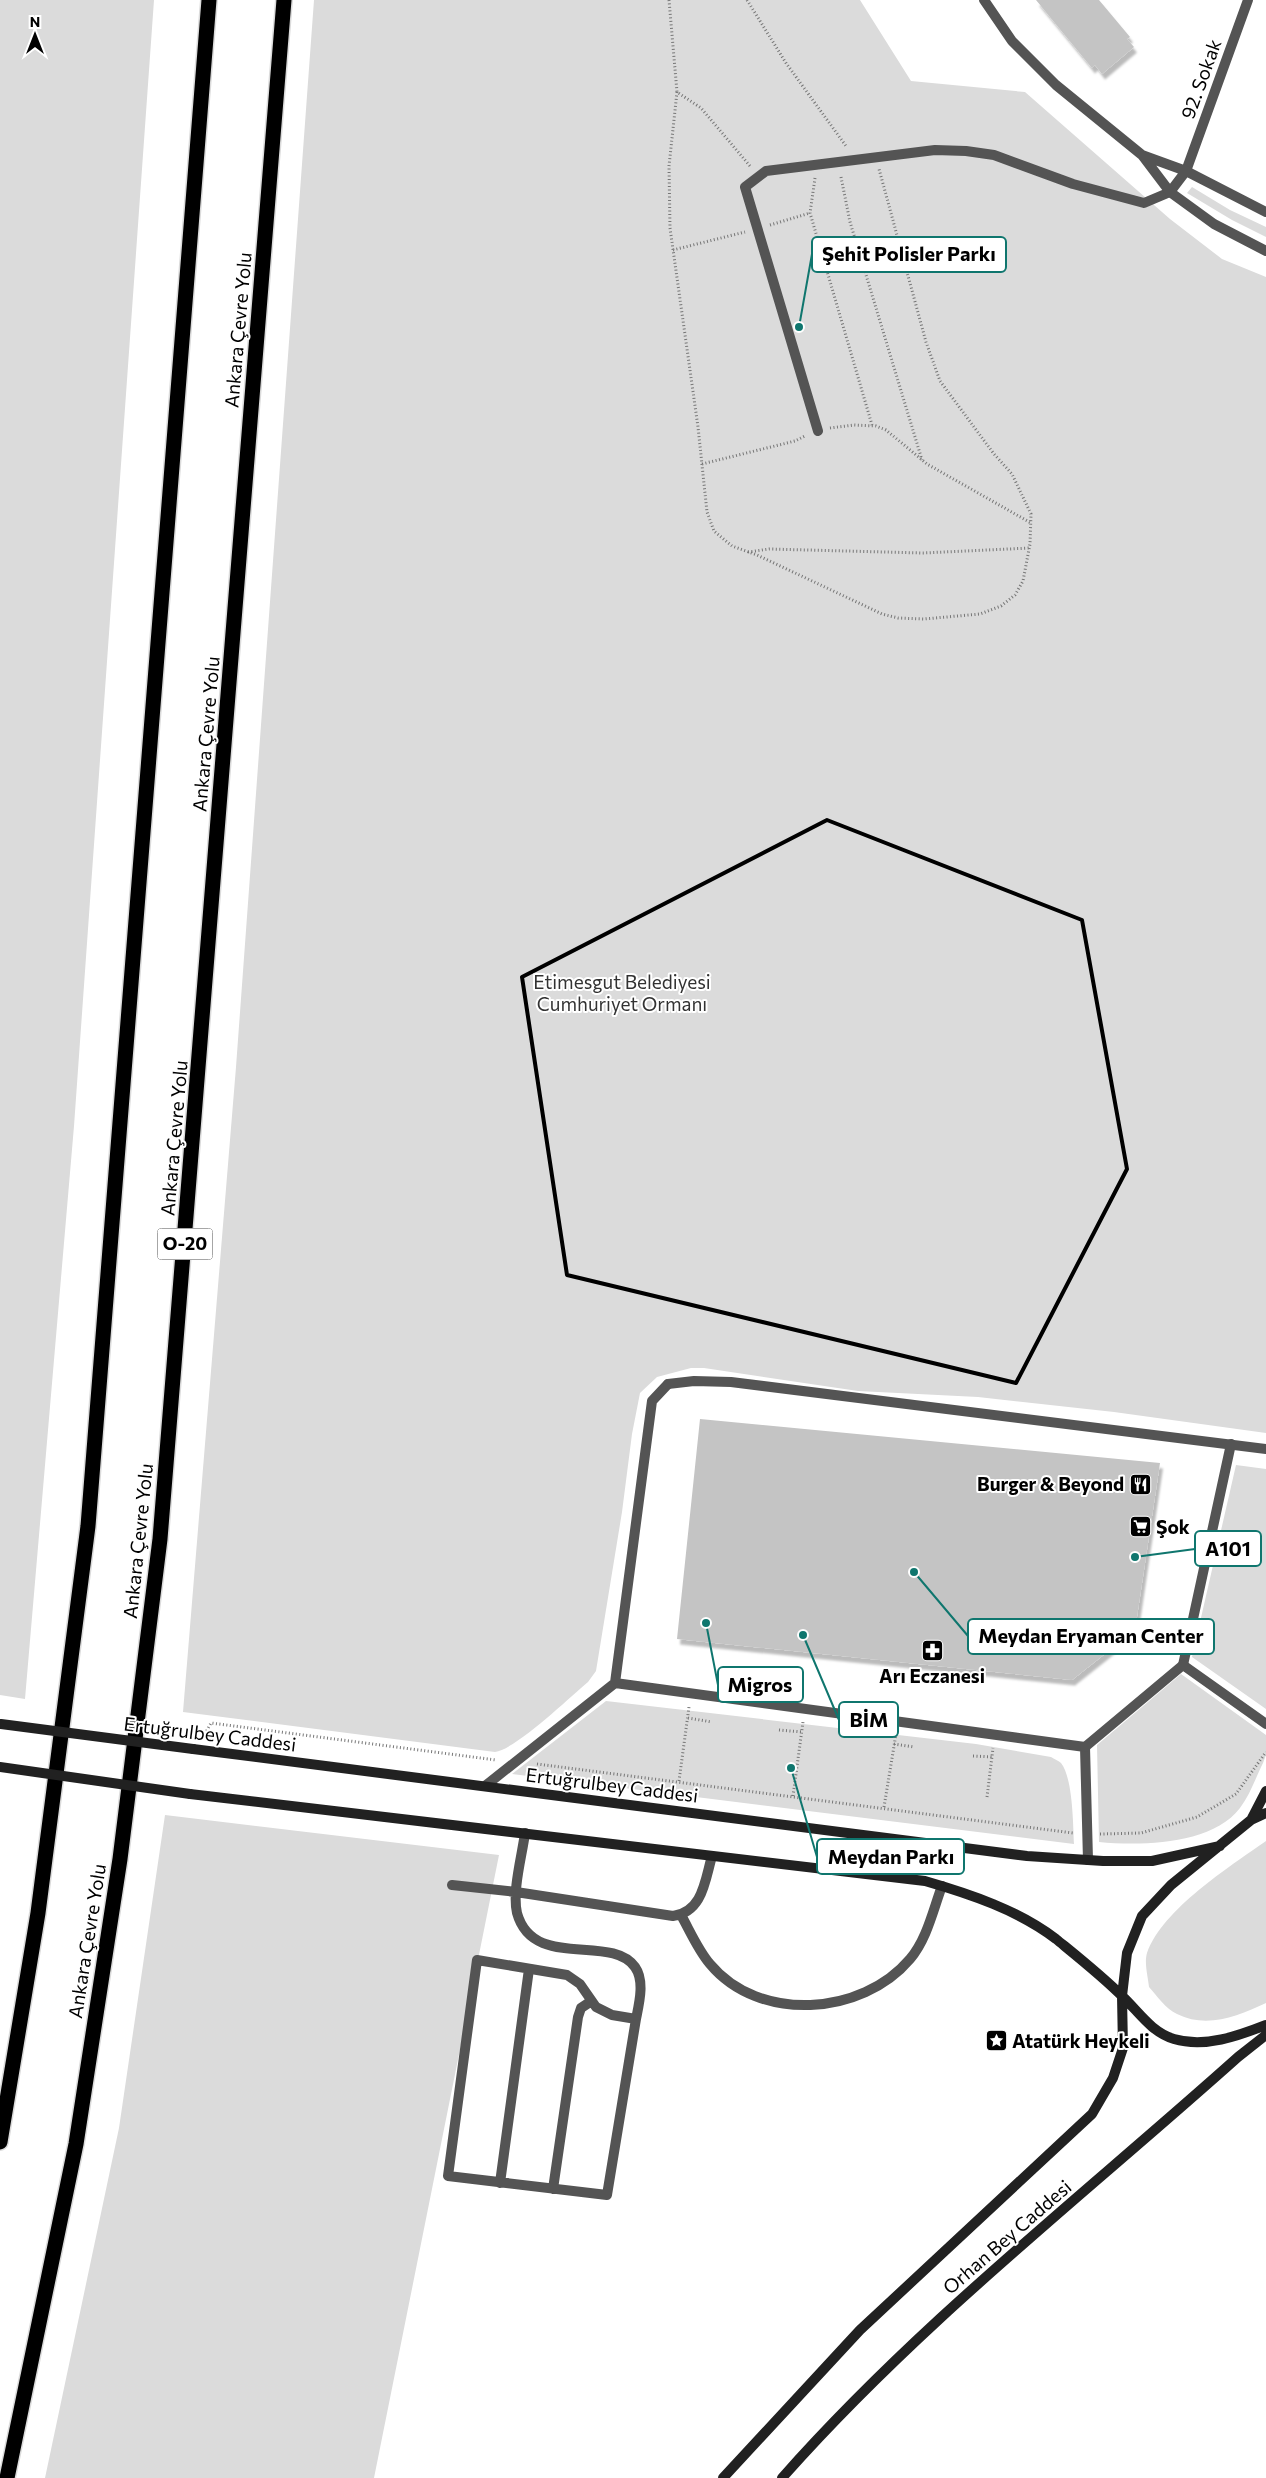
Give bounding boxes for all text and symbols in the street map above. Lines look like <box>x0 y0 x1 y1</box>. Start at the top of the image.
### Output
north arrow <box>10 10 60 60</box>
text: N <box>30 13 40 30</box>
street label: 92. Sokak <box>1176 36 1226 122</box>
callout: Şehit Polisler Parkı <box>812 237 1006 272</box>
text: Şehit Polisler Parkı <box>822 241 996 265</box>
street label: Ankara Çevre Yolu <box>219 251 256 409</box>
street label: Ankara Çevre Yolu <box>187 655 224 813</box>
park label: Etimesgut Belediyesi Cumhuriyet Ormanı <box>533 970 711 1015</box>
street label: Ankara Çevre Yolu <box>155 1059 192 1217</box>
road number: O-20 <box>158 1228 212 1260</box>
street label: Ankara Çevre Yolu <box>118 1462 157 1620</box>
place label: Burger & Beyond <box>977 1472 1124 1495</box>
restaurant icon: Burger & Beyond <box>1128 1472 1152 1496</box>
supermarket icon: Şok <box>1128 1515 1152 1539</box>
place label: Şok <box>1156 1515 1190 1538</box>
callout: A101 <box>1195 1531 1261 1566</box>
text: A101 <box>1205 1536 1251 1560</box>
callout: Meydan Eryaman Center <box>968 1619 1214 1654</box>
text: Meydan Eryaman Center <box>978 1623 1204 1647</box>
pharmacy icon: Arı Eczanesi <box>920 1638 944 1662</box>
place label: Arı Eczanesi <box>879 1664 985 1687</box>
callout: Migros <box>718 1667 803 1702</box>
text: Migros <box>728 1672 792 1696</box>
callout: BİM <box>839 1702 898 1737</box>
text: BİM <box>850 1707 888 1731</box>
street label: Ertuğrulbey Caddesi <box>123 1712 298 1755</box>
street label: Ertuğrulbey Caddesi <box>525 1763 700 1806</box>
callout: Meydan Parkı <box>817 1839 964 1874</box>
text: Meydan Parkı <box>828 1844 954 1868</box>
street label: Ankara Çevre Yolu <box>63 1862 110 2020</box>
place icon: Atatürk Heykeli <box>984 2029 1008 2053</box>
place label: Atatürk Heykeli <box>1012 2029 1149 2052</box>
street label: Orhan Bey Caddesi <box>938 2175 1076 2299</box>

